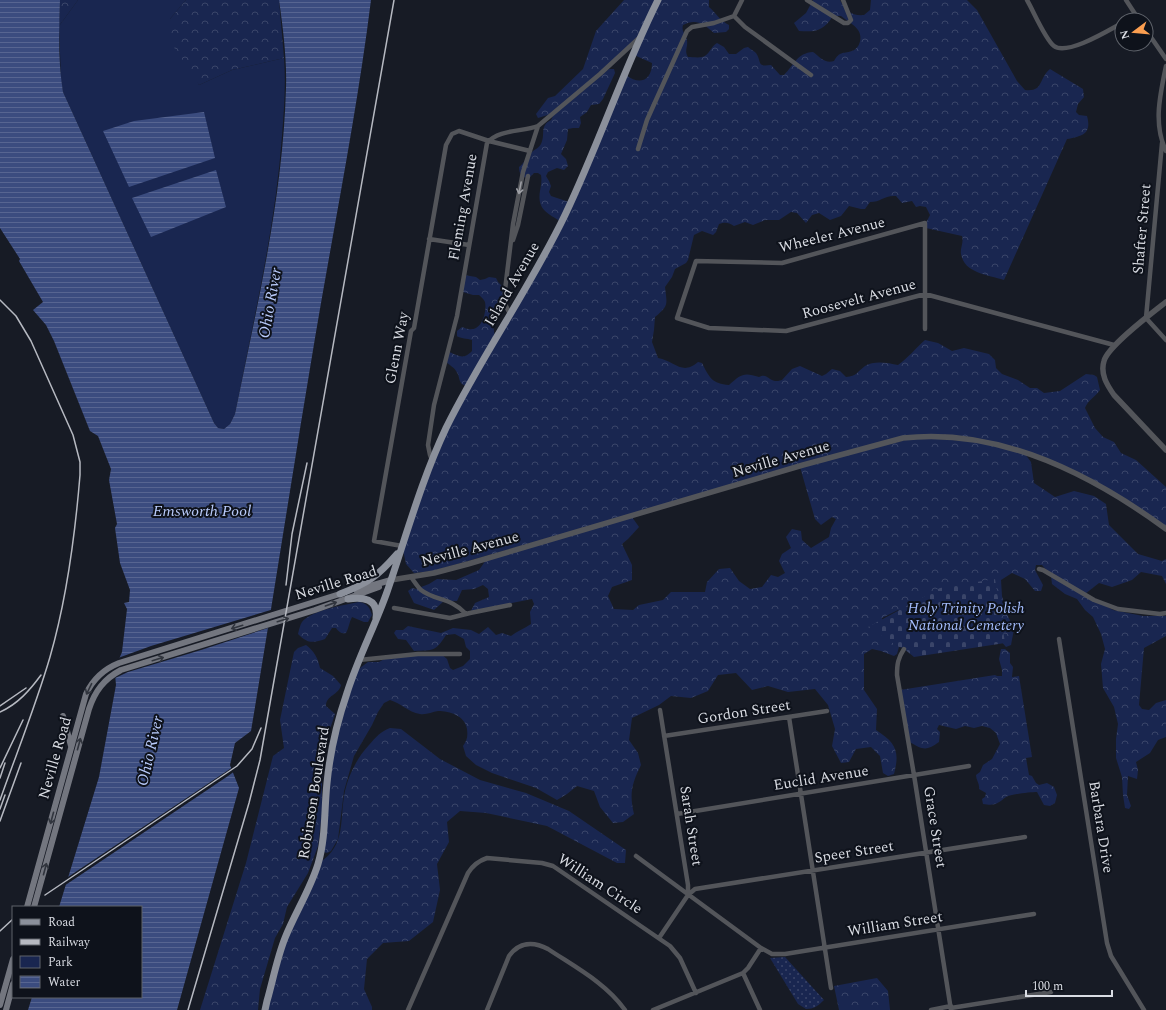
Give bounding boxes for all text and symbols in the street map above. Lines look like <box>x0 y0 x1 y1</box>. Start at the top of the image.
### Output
north arrow <box>1114 12 1154 52</box>
text: N <box>1115 28 1134 41</box>
street label: Fleming Avenue <box>442 152 484 262</box>
one-way arrow <box>515 181 523 194</box>
street label: Shafter Street <box>1127 183 1157 275</box>
street label: Wheeler Avenue <box>776 211 888 259</box>
street label: Island Avenue <box>478 237 546 331</box>
water label: Ohio River <box>252 265 288 340</box>
street label: Roosevelt Avenue <box>799 273 919 325</box>
street label: Glenn Way <box>379 309 415 386</box>
street label: Neville Avenue <box>730 434 832 484</box>
water label: Emsworth Pool <box>153 499 251 523</box>
street label: Neville Avenue <box>418 525 522 573</box>
street label: Neville Road <box>292 560 380 606</box>
park label: Holy Trinity Polish National Cemetery <box>908 597 1025 637</box>
one-way arrow <box>325 600 337 608</box>
one-way arrow <box>276 616 289 623</box>
one-way arrow <box>231 624 244 631</box>
one-way arrow <box>152 655 165 662</box>
one-way arrow <box>85 683 92 695</box>
street label: Gordon Street <box>696 693 792 731</box>
water label: Ohio River <box>130 713 170 788</box>
street label: Neville Road <box>32 714 78 802</box>
street label: Robinson Boulevard <box>292 725 336 861</box>
one-way arrow <box>76 738 83 751</box>
street label: Euclid Avenue <box>772 759 870 797</box>
street label: Barbara Drive <box>1082 779 1120 875</box>
street label: Sarah Street <box>673 784 709 868</box>
street label: Grace Street <box>917 784 953 870</box>
one-way arrow <box>48 811 55 824</box>
street label: Speer Street <box>813 834 895 870</box>
street label: William Circle <box>553 848 647 920</box>
one-way arrow <box>41 863 49 876</box>
street label: William Street <box>846 905 944 943</box>
legend <box>12 906 142 998</box>
text: Road <box>48 913 75 932</box>
text: Railway <box>48 933 91 952</box>
text: Park <box>48 953 73 972</box>
scale bar <box>1026 972 1112 998</box>
text: Water <box>48 973 80 992</box>
text: 100 m <box>1032 977 1063 996</box>

